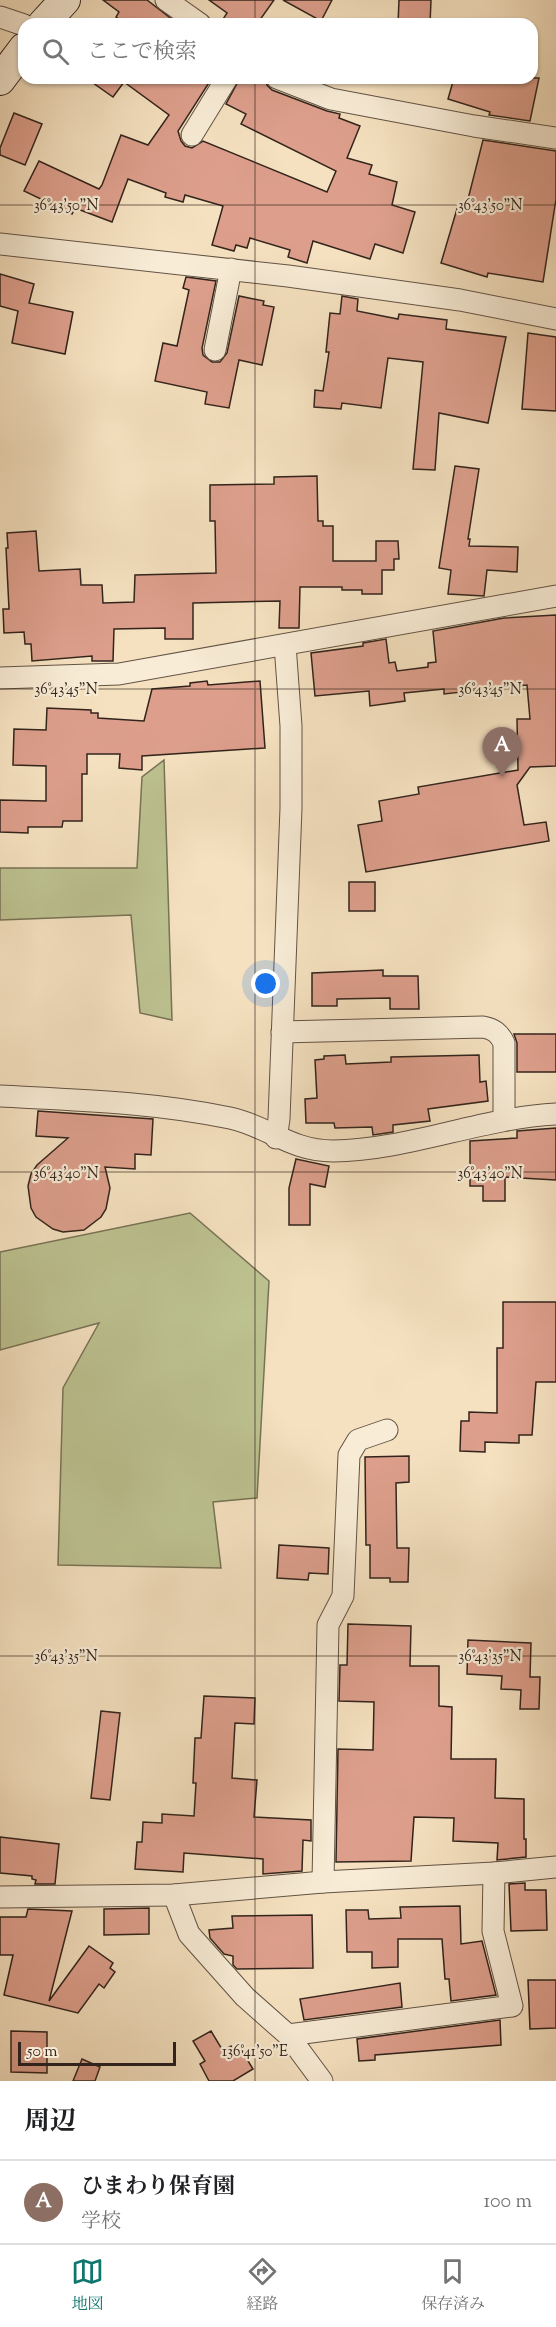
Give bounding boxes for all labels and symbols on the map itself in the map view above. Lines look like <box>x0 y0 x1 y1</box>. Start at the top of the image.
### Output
text: 36°43'50"N <box>34 196 98 217</box>
text: 36°43'50"N <box>458 196 522 217</box>
text: 36°43'45"N <box>34 680 98 701</box>
text: 36°43'45"N <box>458 680 522 701</box>
pin: A <box>482 728 522 777</box>
your location <box>251 969 280 998</box>
text: 36°43'40"N <box>33 1164 99 1185</box>
text: 36°43'40"N <box>457 1164 523 1185</box>
text: 36°43'35"N <box>34 1647 98 1668</box>
text: 36°43'35"N <box>458 1647 522 1668</box>
scale bar <box>18 2039 176 2066</box>
text: 136°41'50"E <box>222 2042 288 2063</box>

